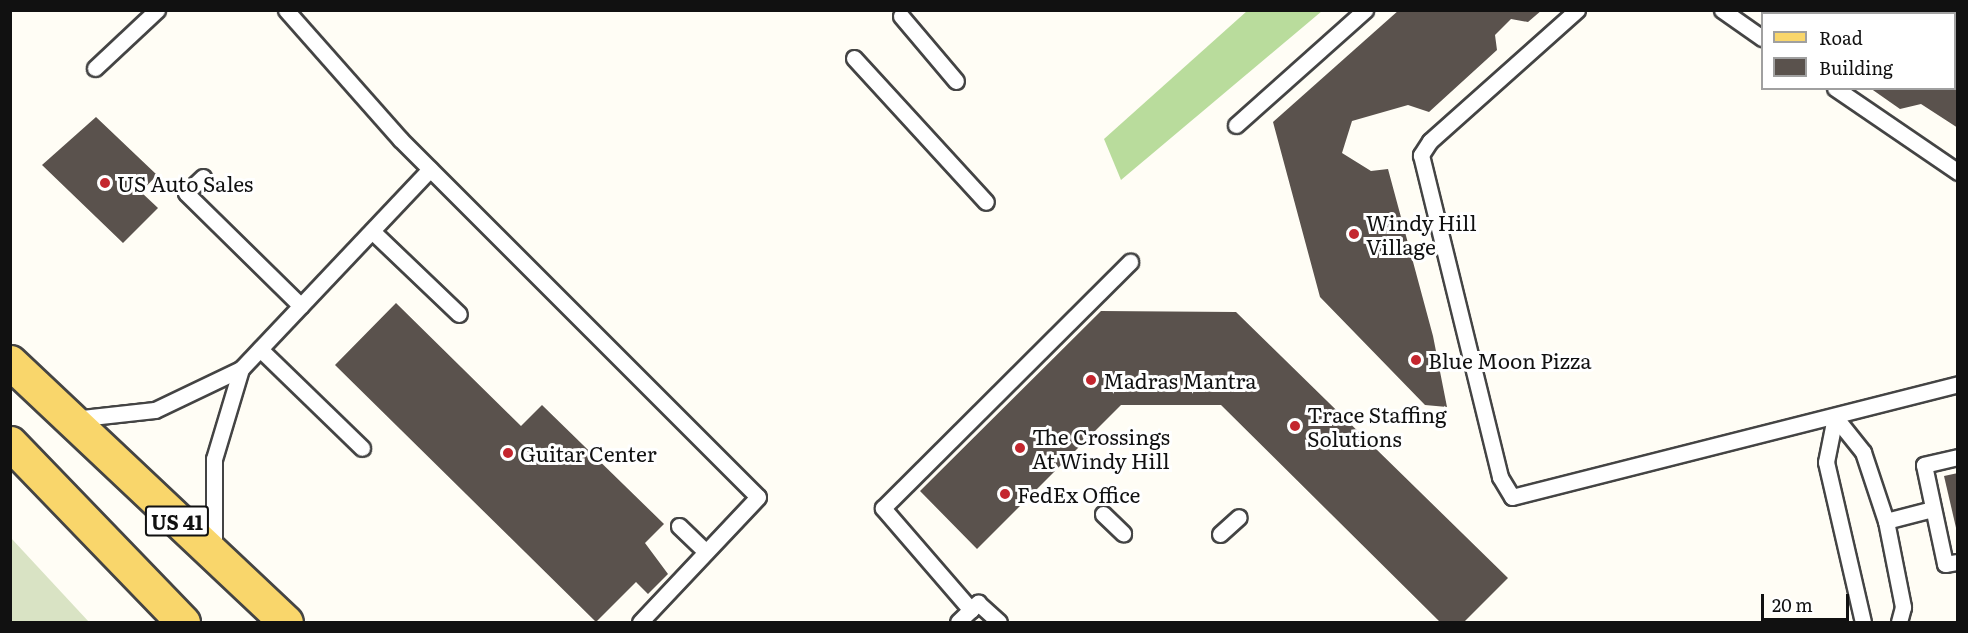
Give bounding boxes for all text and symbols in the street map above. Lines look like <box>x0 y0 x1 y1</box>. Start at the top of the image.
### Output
legend <box>1761 12 1956 90</box>
text: Road <box>1819 24 1863 51</box>
text: Building <box>1819 54 1893 81</box>
place label: US Auto Sales <box>117 170 253 196</box>
marker: US Auto Sales <box>98 176 112 190</box>
place label: Windy Hill Village <box>1366 209 1476 259</box>
marker: Windy Hill Village <box>1347 227 1361 241</box>
place label: Blue Moon Pizza <box>1428 347 1592 373</box>
marker: Blue Moon Pizza <box>1409 353 1423 367</box>
place label: Madras Mantra <box>1103 367 1257 393</box>
marker: Madras Mantra <box>1084 373 1098 387</box>
place label: Trace Staffing Solutions <box>1307 401 1447 451</box>
marker: Trace Staffing Solutions <box>1288 419 1302 433</box>
place label: The Crossings At Windy Hill <box>1032 423 1170 473</box>
place label: Guitar Center <box>520 440 657 466</box>
marker: The Crossings At Windy Hill <box>1013 441 1027 455</box>
marker: Guitar Center <box>501 446 515 460</box>
place label: FedEx Office <box>1017 481 1140 507</box>
marker: FedEx Office <box>998 487 1012 501</box>
road number: US 41 <box>144 504 210 538</box>
scale bar <box>1764 582 1852 620</box>
text: 20 m <box>1772 591 1813 618</box>

